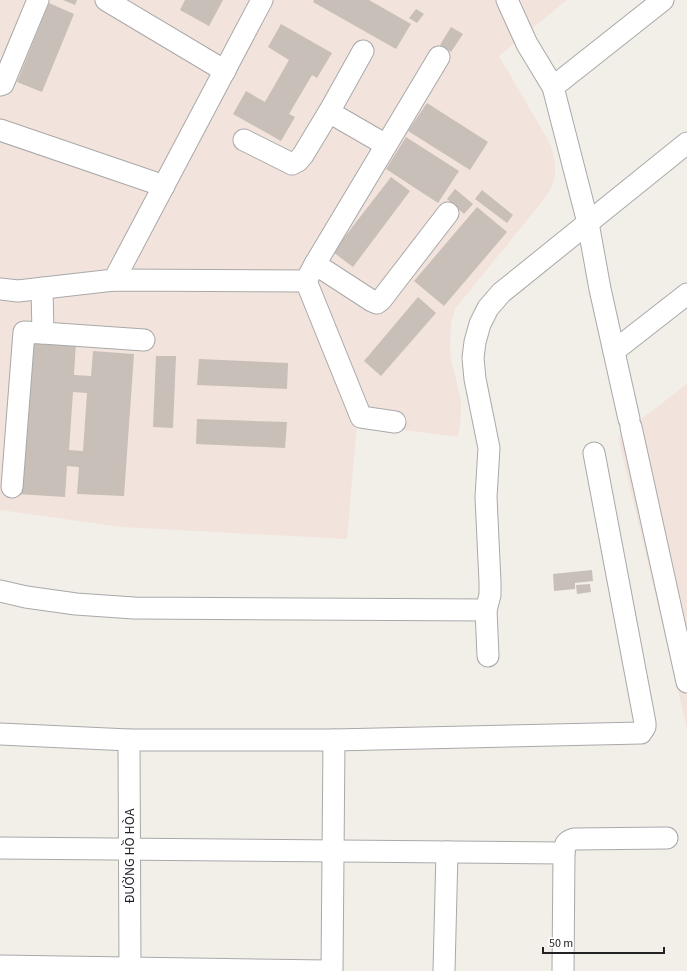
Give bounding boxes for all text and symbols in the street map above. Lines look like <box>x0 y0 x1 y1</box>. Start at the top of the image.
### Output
street label: ĐƯỜNG HỒ HÒA <box>120 808 140 904</box>
scale bar <box>543 929 664 955</box>
text: 50 m <box>549 935 573 952</box>

